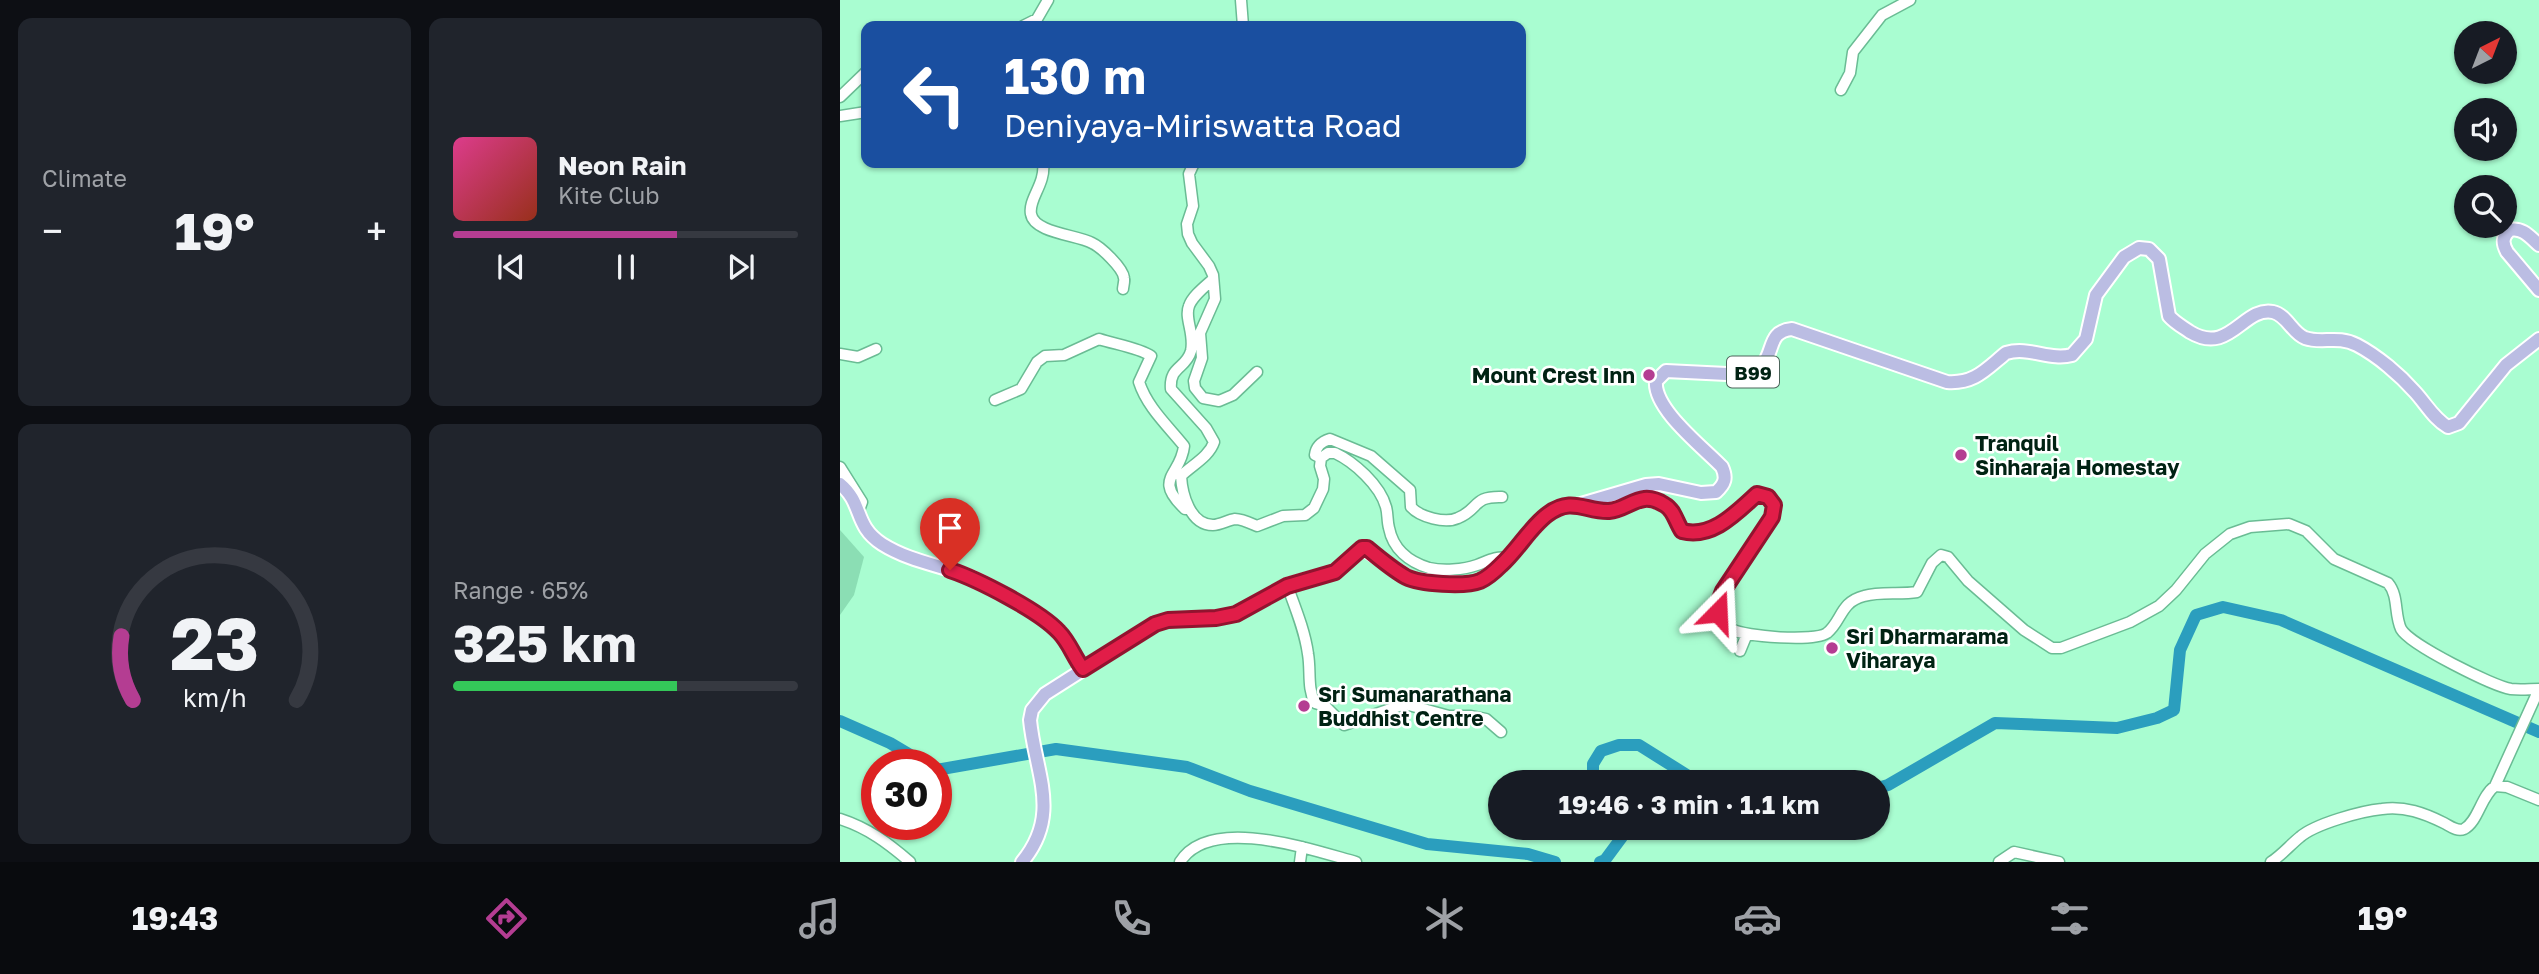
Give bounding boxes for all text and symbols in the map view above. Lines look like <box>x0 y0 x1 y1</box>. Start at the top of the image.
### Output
north arrow <box>2454 21 2516 84</box>
map controls <box>2454 21 2517 238</box>
text: 130 m <box>1004 46 1146 105</box>
icon: left <box>889 49 980 140</box>
button: sound <box>2454 98 2517 161</box>
text: Deniyaya-Miriswatta Road <box>1004 106 1402 144</box>
text: Neon Rain <box>558 150 687 181</box>
text: Climate <box>42 164 127 192</box>
button: search <box>2454 175 2517 238</box>
text: Kite Club <box>558 181 659 209</box>
text: 19° <box>174 199 255 261</box>
text: − <box>42 208 63 253</box>
text: + <box>366 208 387 253</box>
icon: previous <box>492 248 530 286</box>
icon: pause <box>607 248 645 286</box>
icon: next <box>722 248 760 286</box>
road number: B99 <box>1727 356 1779 388</box>
place label: Mount Crest Inn <box>1472 362 1635 388</box>
marker: Mount Crest Inn <box>1641 367 1657 383</box>
place label: Tranquil Sinharaja Homestay <box>1975 430 2180 480</box>
marker: Tranquil Sinharaja Homestay <box>1953 447 1969 463</box>
pin <box>920 498 980 570</box>
icon: arrive <box>931 509 969 547</box>
position arrow <box>1681 575 1755 649</box>
text: Range · 65% <box>453 576 588 604</box>
text: 23 <box>170 599 259 686</box>
text: 325 km <box>453 611 637 673</box>
place label: Sri Dharmarama Viharaya <box>1846 623 2009 673</box>
marker: Sri Dharmarama Viharaya <box>1824 640 1840 656</box>
place label: Sri Sumanarathana Buddhist Centre <box>1318 681 1512 731</box>
text: km/h <box>183 682 246 713</box>
marker: Sri Sumanarathana Buddhist Centre <box>1296 698 1312 714</box>
speed limit sign: 30 <box>861 749 952 840</box>
text: 19:46 · 3 min · 1.1 km <box>1558 789 1820 820</box>
icon: directions <box>482 894 531 943</box>
icon: music <box>795 894 844 943</box>
icon: phone <box>1107 894 1156 943</box>
icon: climate <box>1420 894 1469 943</box>
icon: car <box>1733 894 1782 943</box>
icon: filters <box>2045 894 2094 943</box>
text: 19:43 <box>132 899 218 937</box>
text: 19° <box>2358 899 2407 937</box>

